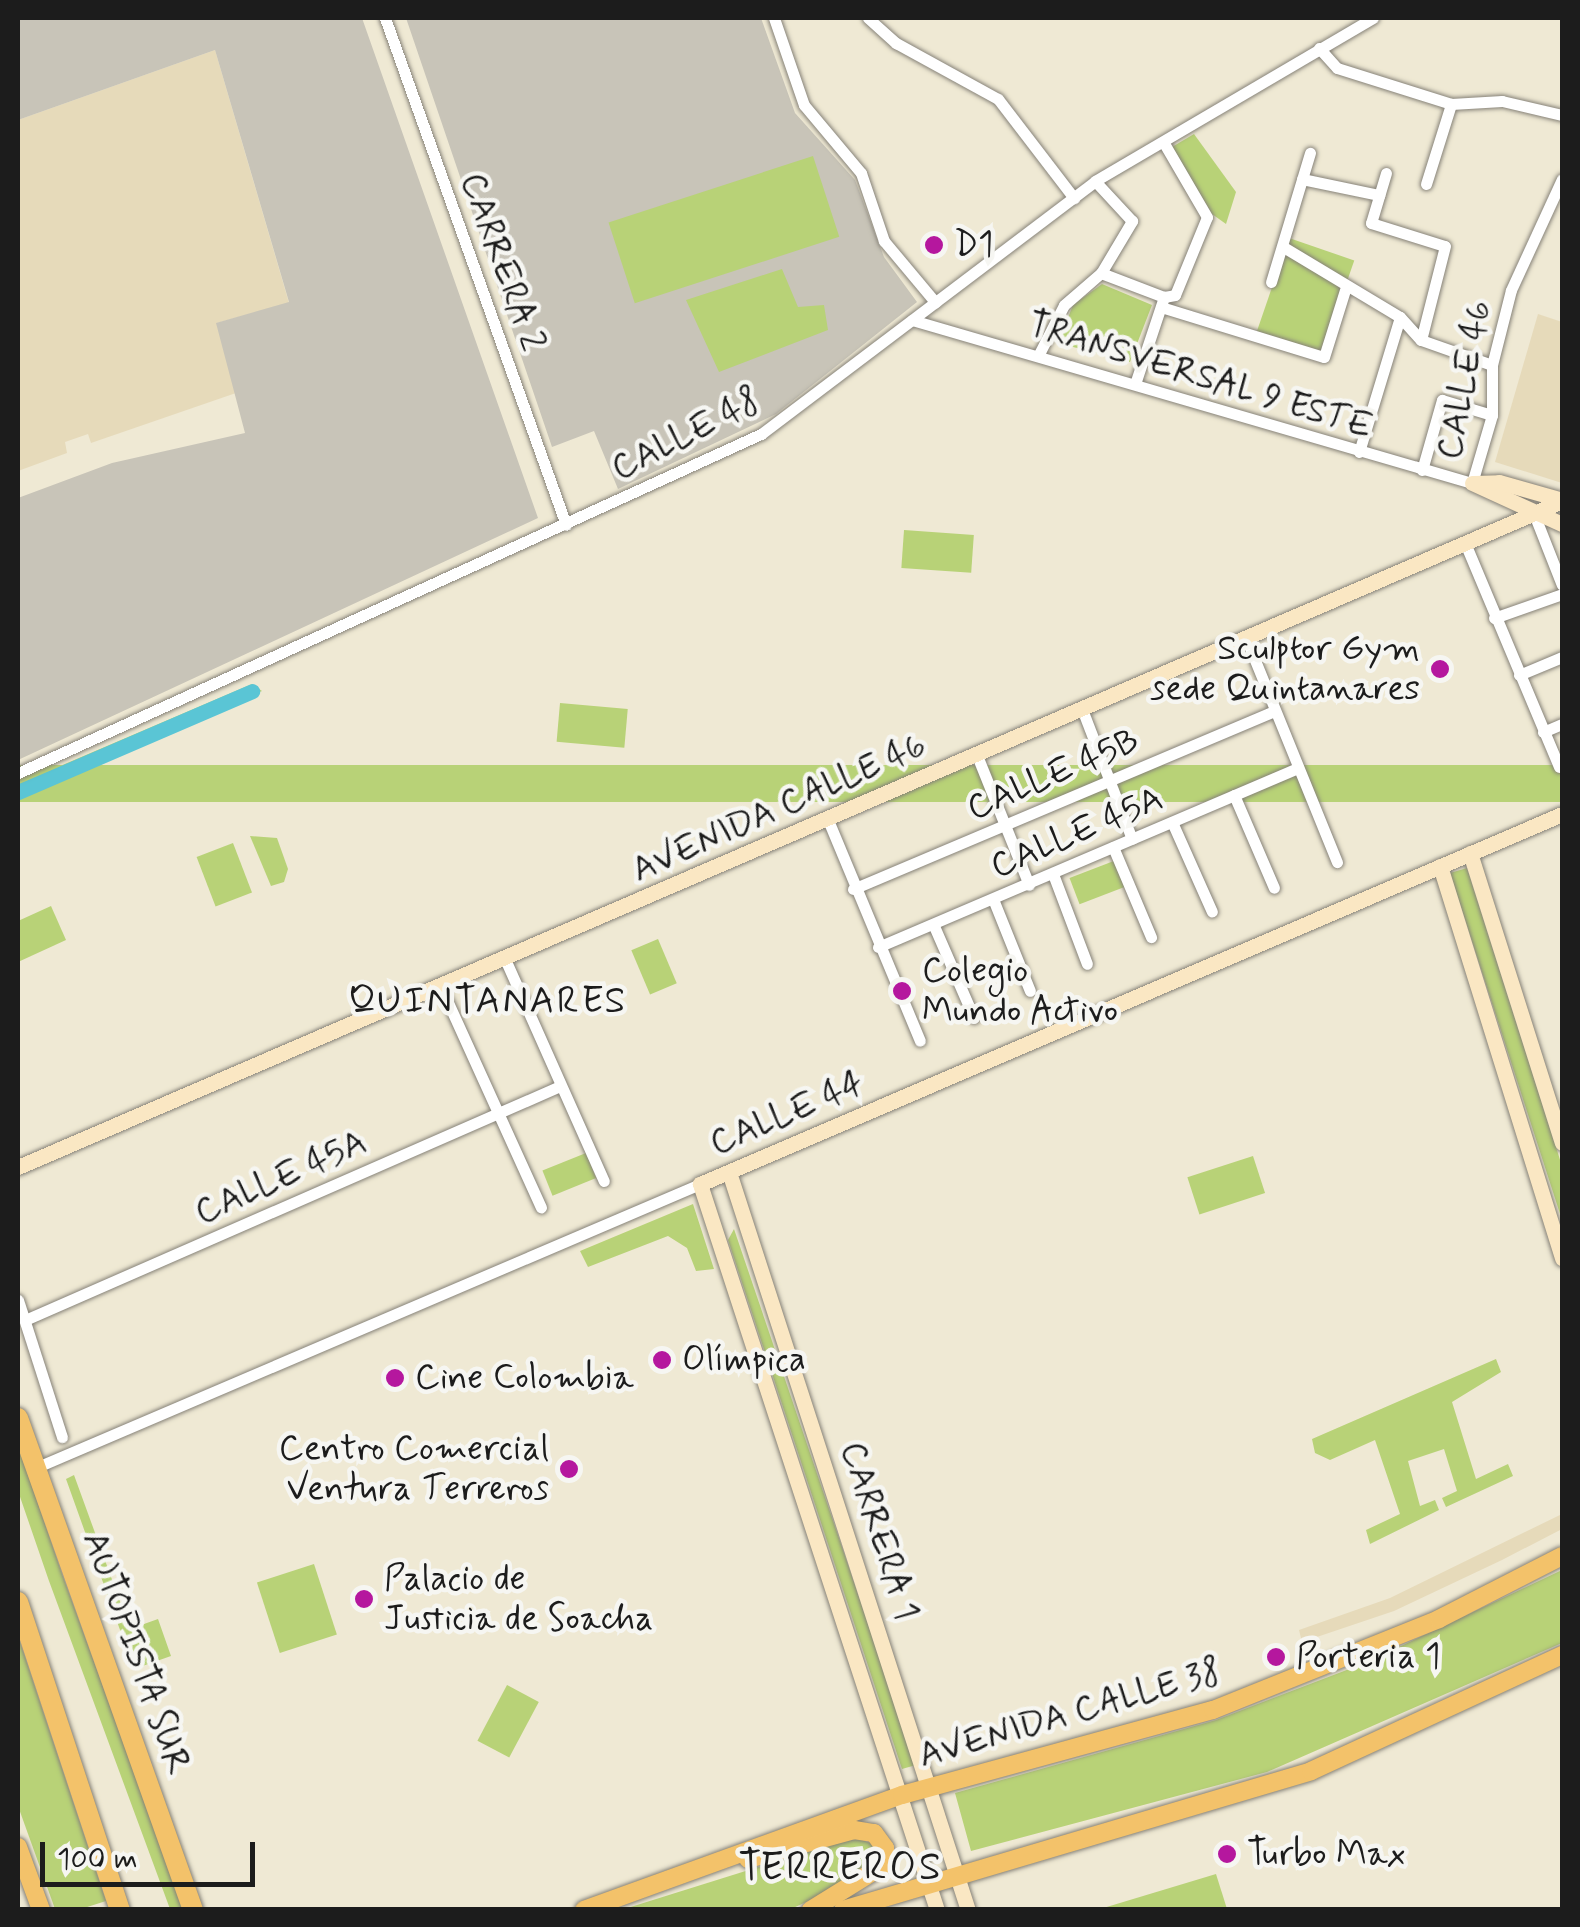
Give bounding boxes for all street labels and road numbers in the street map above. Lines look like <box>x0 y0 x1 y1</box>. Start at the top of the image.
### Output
street label: CARRERA 2 <box>450 167 554 357</box>
street label: CALLE 46 <box>1429 297 1501 463</box>
street label: TRANSVERSAL 9 ESTE <box>1023 304 1377 448</box>
street label: CALLE 48 <box>605 380 767 490</box>
street label: CALLE 45B <box>961 720 1145 830</box>
street label: AVENIDA CALLE 46 <box>623 723 935 893</box>
street label: CALLE 45A <box>985 778 1169 888</box>
street label: CALLE 44 <box>704 1063 870 1165</box>
street label: CALLE 45A <box>189 1122 373 1234</box>
street label: CARRERA 1 <box>831 1437 927 1625</box>
street label: AUTOPISTA SUR <box>73 1527 199 1779</box>
street label: AVENIDA CALLE 38 <box>911 1650 1229 1778</box>

